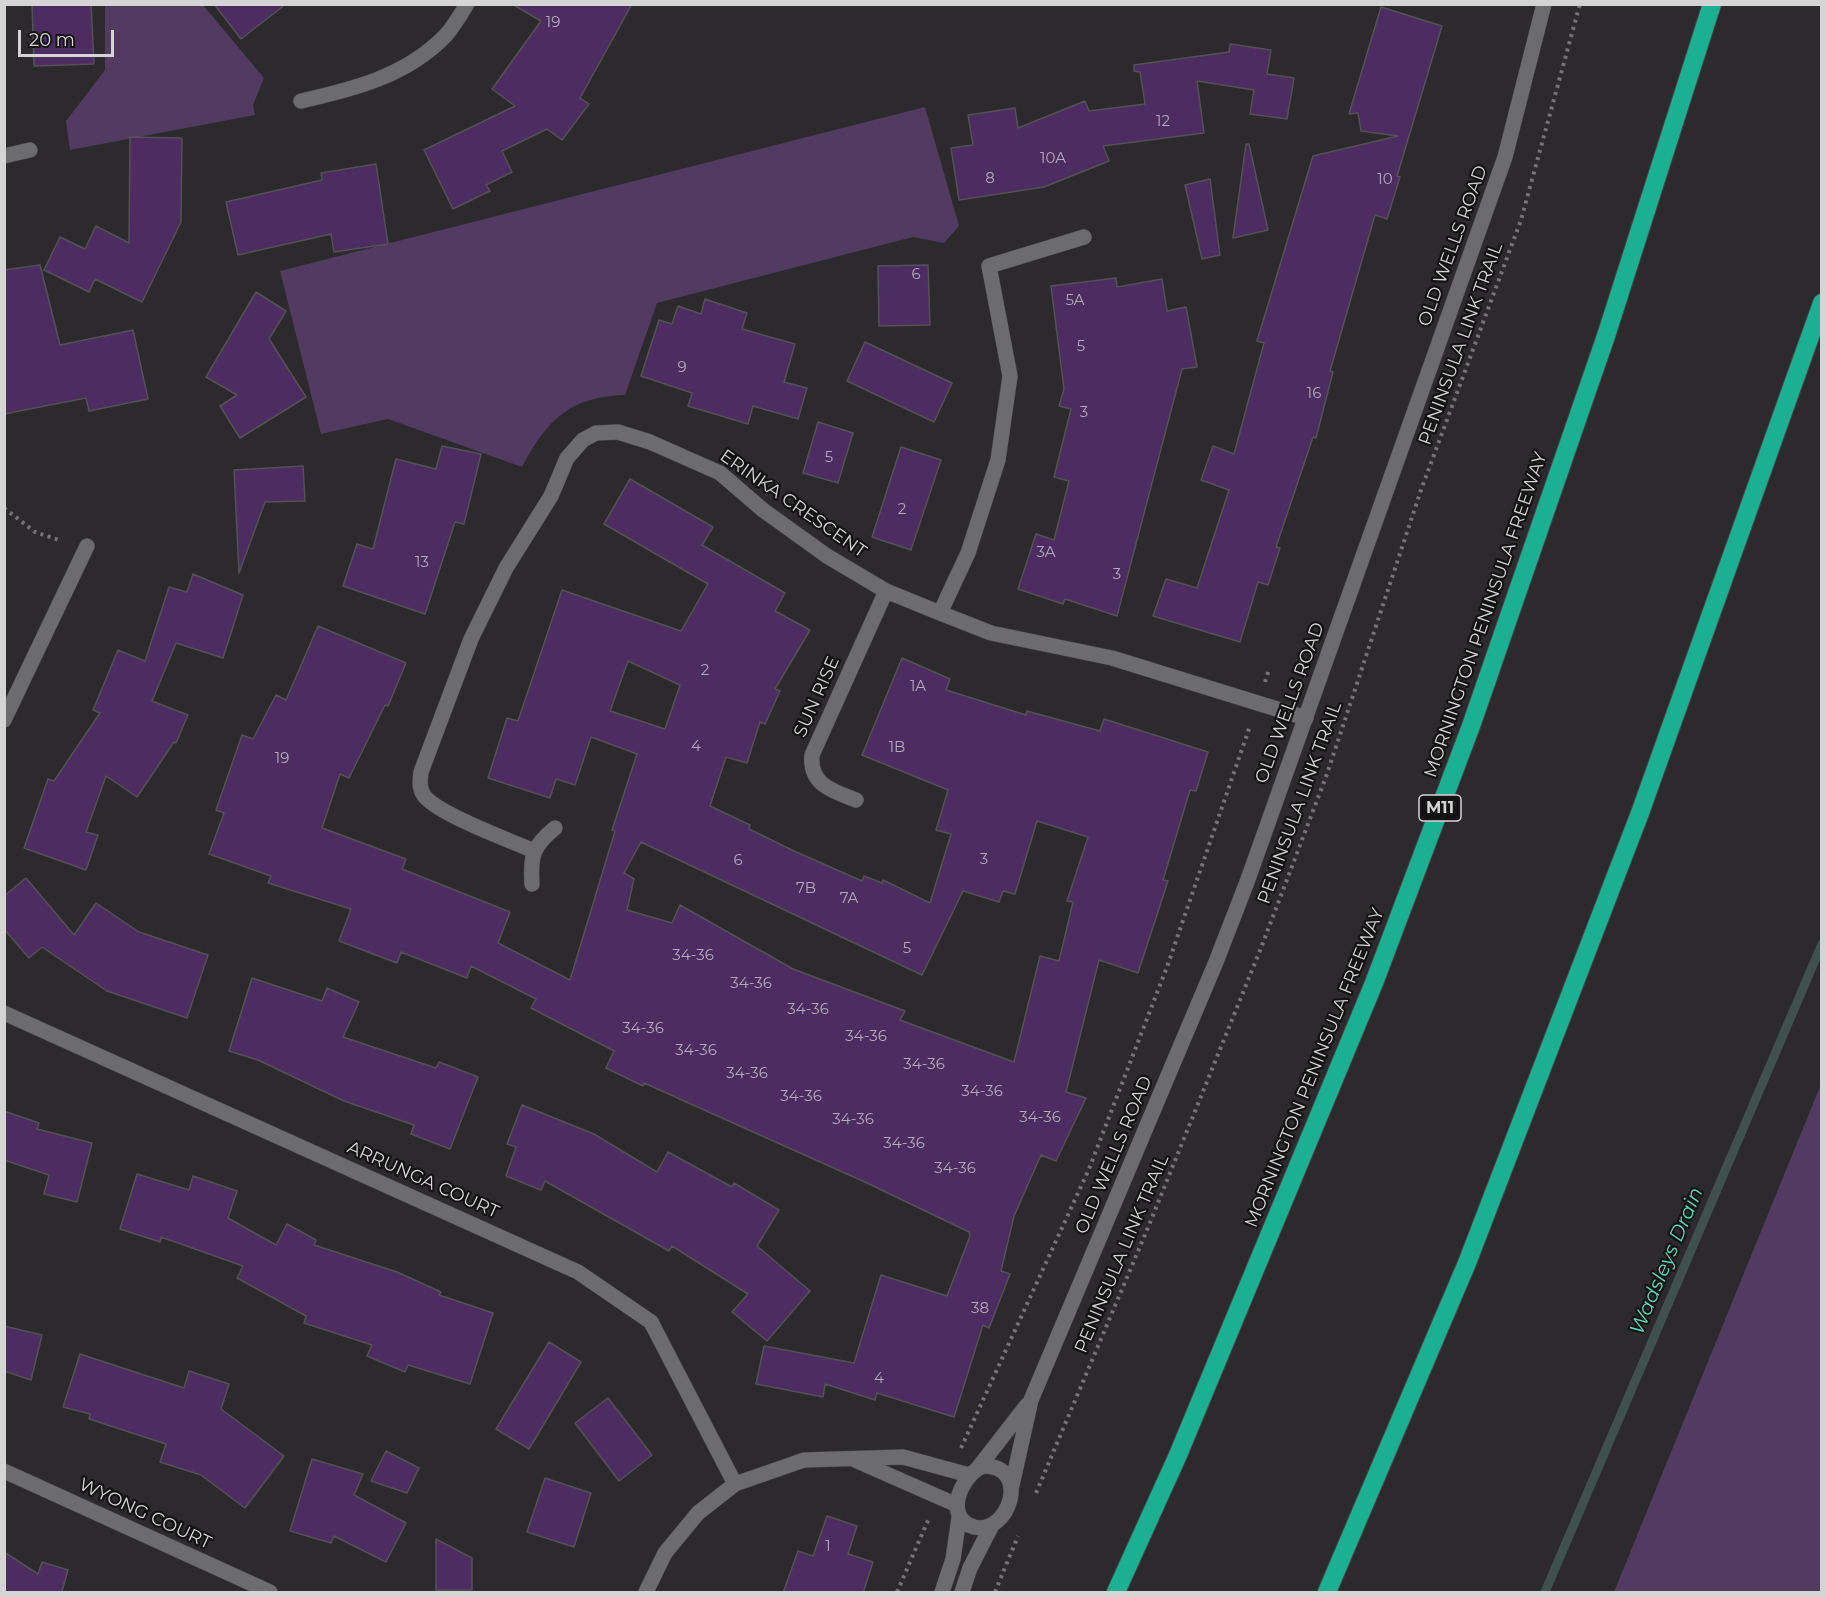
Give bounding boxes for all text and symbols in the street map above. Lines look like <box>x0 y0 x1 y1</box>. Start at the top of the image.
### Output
house number: 19 <box>546 14 560 32</box>
scale bar <box>21 18 117 56</box>
text: 20 m <box>29 29 75 51</box>
house number: 12 <box>1156 113 1170 131</box>
house number: 10A <box>1040 150 1066 168</box>
street label: OLD WELLS ROAD <box>1414 163 1492 329</box>
house number: 8 <box>985 170 995 188</box>
house number: 10 <box>1377 171 1393 189</box>
street label: PENINSULA LINK TRAIL <box>1414 240 1508 448</box>
house number: 6 <box>911 266 921 284</box>
house number: 5A <box>1065 292 1085 310</box>
house number: 5 <box>1077 338 1085 356</box>
house number: 9 <box>677 359 687 377</box>
house number: 16 <box>1307 385 1321 403</box>
house number: 3 <box>1080 404 1088 422</box>
street label: ERINKA CRESCENT <box>716 445 870 563</box>
house number: 5 <box>825 449 833 467</box>
street label: MORNINGTON PENINSULA FREEWAY <box>1420 449 1552 781</box>
house number: 2 <box>898 501 906 519</box>
house number: 3A <box>1036 544 1056 562</box>
house number: 13 <box>415 554 429 572</box>
house number: 3 <box>1113 566 1121 584</box>
street label: OLD WELLS ROAD <box>1251 620 1329 786</box>
street label: SUN RISE <box>790 653 844 741</box>
house number: 2 <box>701 662 709 680</box>
house number: 1A <box>910 678 926 696</box>
street label: PENINSULA LINK TRAIL <box>1253 699 1347 907</box>
house number: 4 <box>691 738 701 756</box>
house number: 1B <box>889 739 905 757</box>
house number: 19 <box>275 750 289 768</box>
road number: M11 <box>1419 795 1461 821</box>
house number: 3 <box>980 851 988 869</box>
house number: 6 <box>733 852 743 870</box>
house number: 7B <box>796 880 816 898</box>
house number: 7A <box>840 890 858 908</box>
street label: MORNINGTON PENINSULA FREEWAY <box>1241 905 1389 1231</box>
house number: 5 <box>903 940 911 958</box>
house number: 34-36 <box>672 947 714 965</box>
house number: 34-36 <box>730 975 772 993</box>
house number: 34-36 <box>787 1001 829 1019</box>
house number: 34-36 <box>622 1020 664 1038</box>
house number: 34-36 <box>845 1028 887 1046</box>
house number: 34-36 <box>675 1042 717 1060</box>
house number: 34-36 <box>903 1056 945 1074</box>
house number: 34-36 <box>726 1065 768 1083</box>
street label: OLD WELLS ROAD <box>1071 1073 1157 1237</box>
house number: 34-36 <box>961 1083 1003 1101</box>
house number: 34-36 <box>780 1088 822 1106</box>
house number: 34-36 <box>1019 1109 1061 1127</box>
house number: 34-36 <box>832 1111 874 1129</box>
house number: 34-36 <box>883 1135 925 1153</box>
street label: ARRUNGA COURT <box>344 1137 502 1223</box>
street label: PENINSULA LINK TRAIL <box>1070 1152 1174 1356</box>
house number: 34-36 <box>934 1160 976 1178</box>
water label: Wadsleys Drain <box>1625 1184 1709 1338</box>
house number: 38 <box>971 1300 989 1318</box>
house number: 4 <box>874 1370 884 1388</box>
street label: WYONG COURT <box>75 1474 215 1554</box>
house number: 1 <box>825 1538 831 1556</box>

